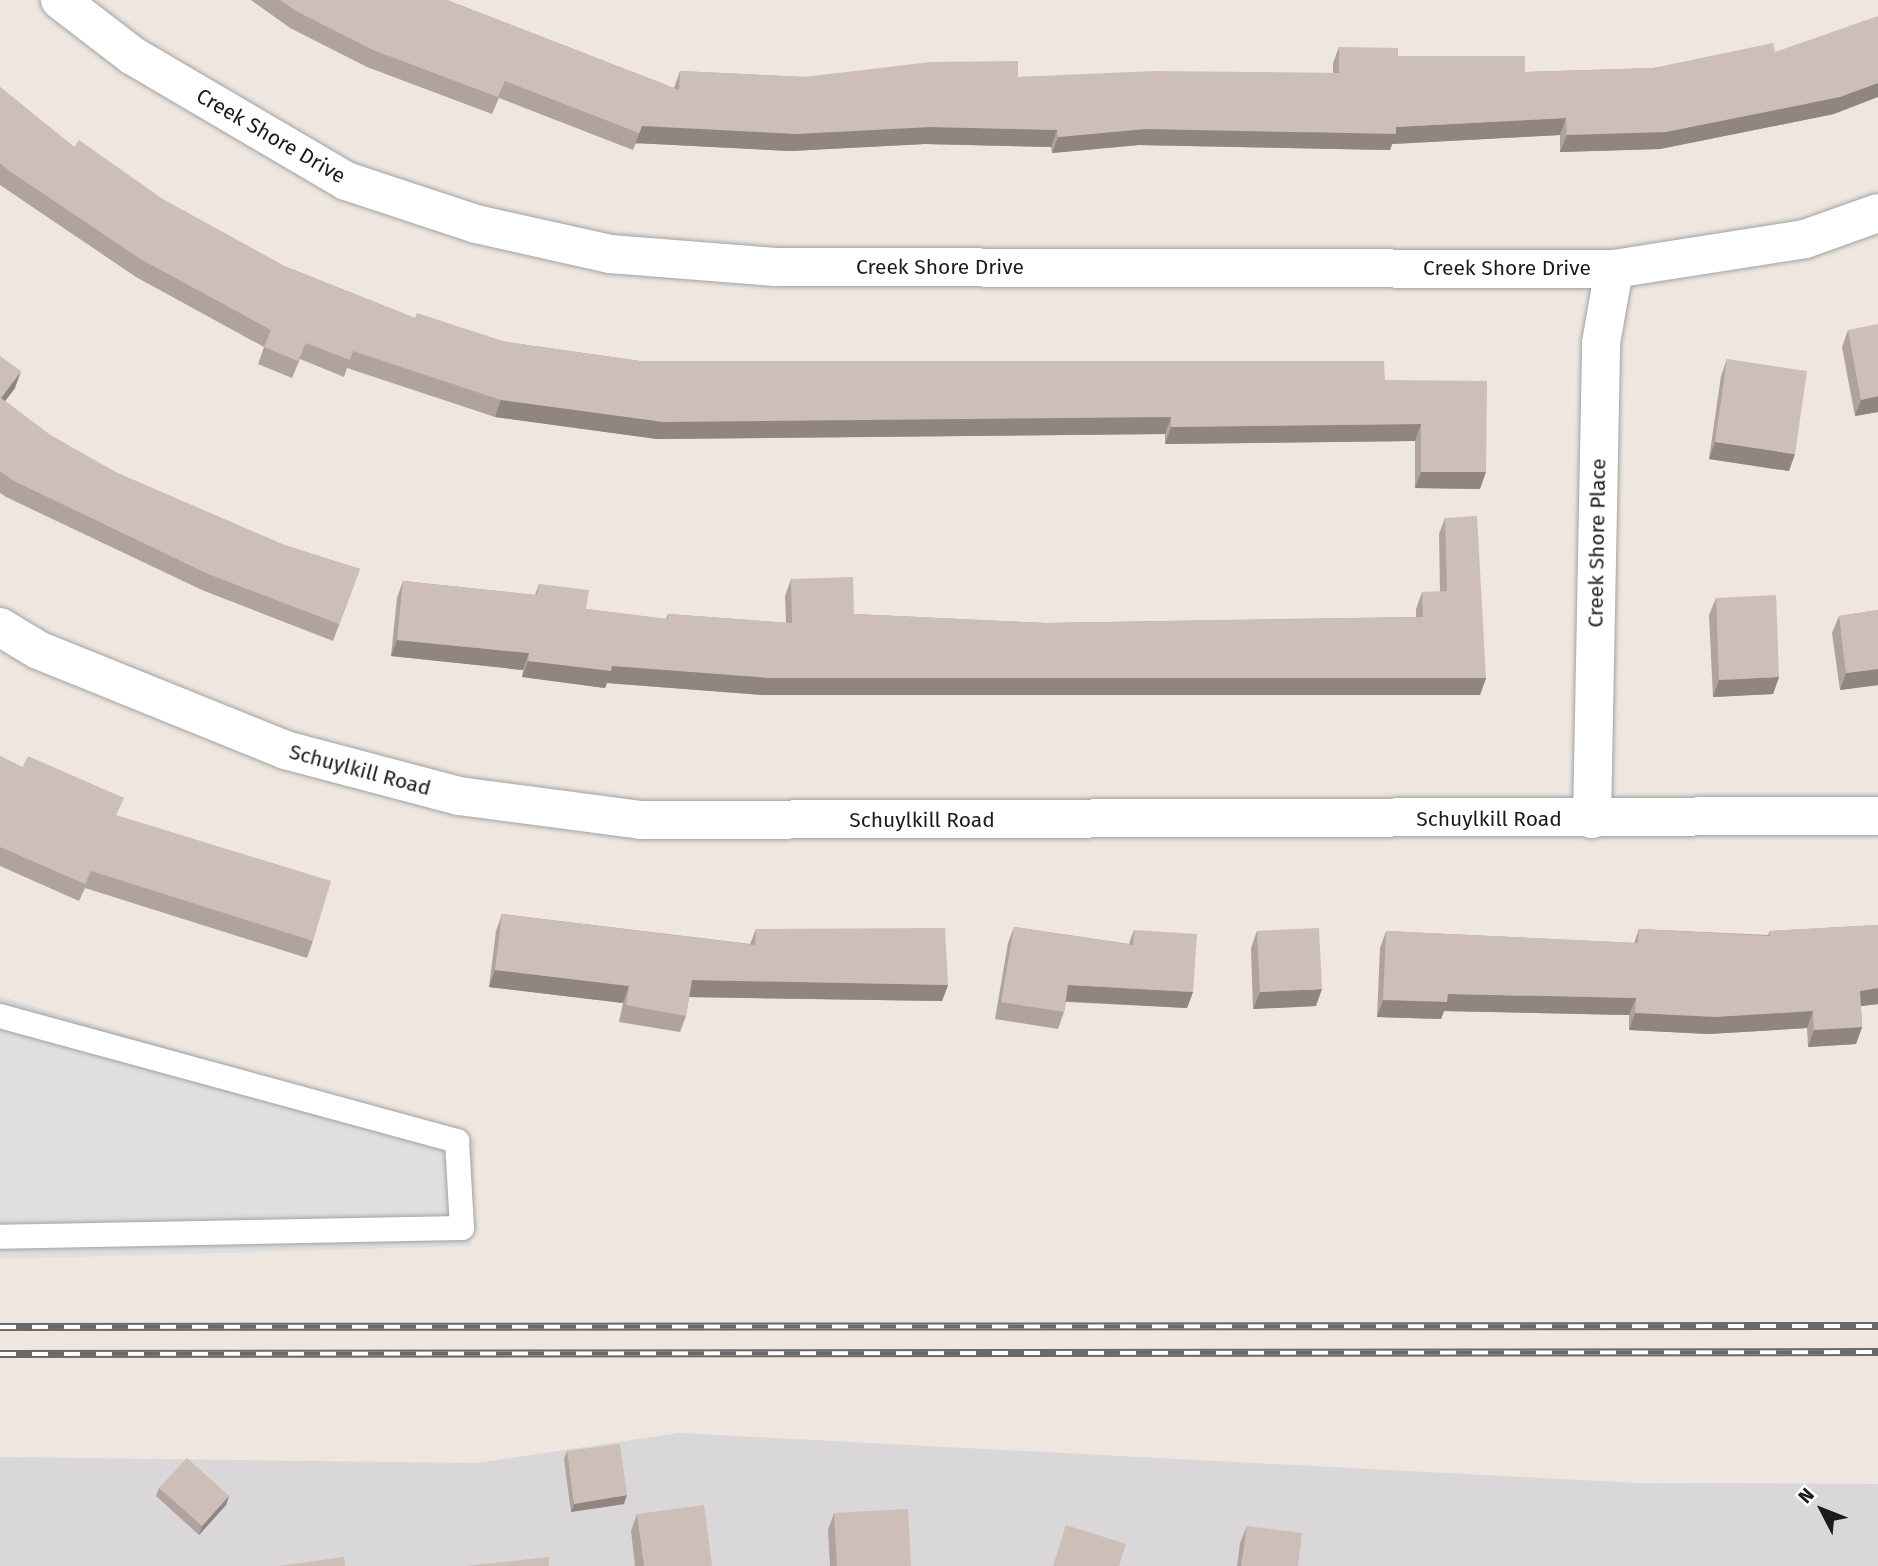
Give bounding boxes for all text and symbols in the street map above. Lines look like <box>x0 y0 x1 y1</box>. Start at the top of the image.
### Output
street label: Creek Shore Drive <box>192 83 350 189</box>
street label: Creek Shore Drive <box>856 254 1024 280</box>
street label: Creek Shore Drive <box>1423 255 1591 281</box>
street label: Creek Shore Place <box>1583 458 1611 628</box>
street label: Schuylkill Road <box>286 739 434 801</box>
street label: Schuylkill Road <box>1416 806 1562 832</box>
street label: Schuylkill Road <box>849 807 995 833</box>
north arrow <box>1787 1475 1857 1545</box>
text: N <box>1793 1483 1819 1508</box>

